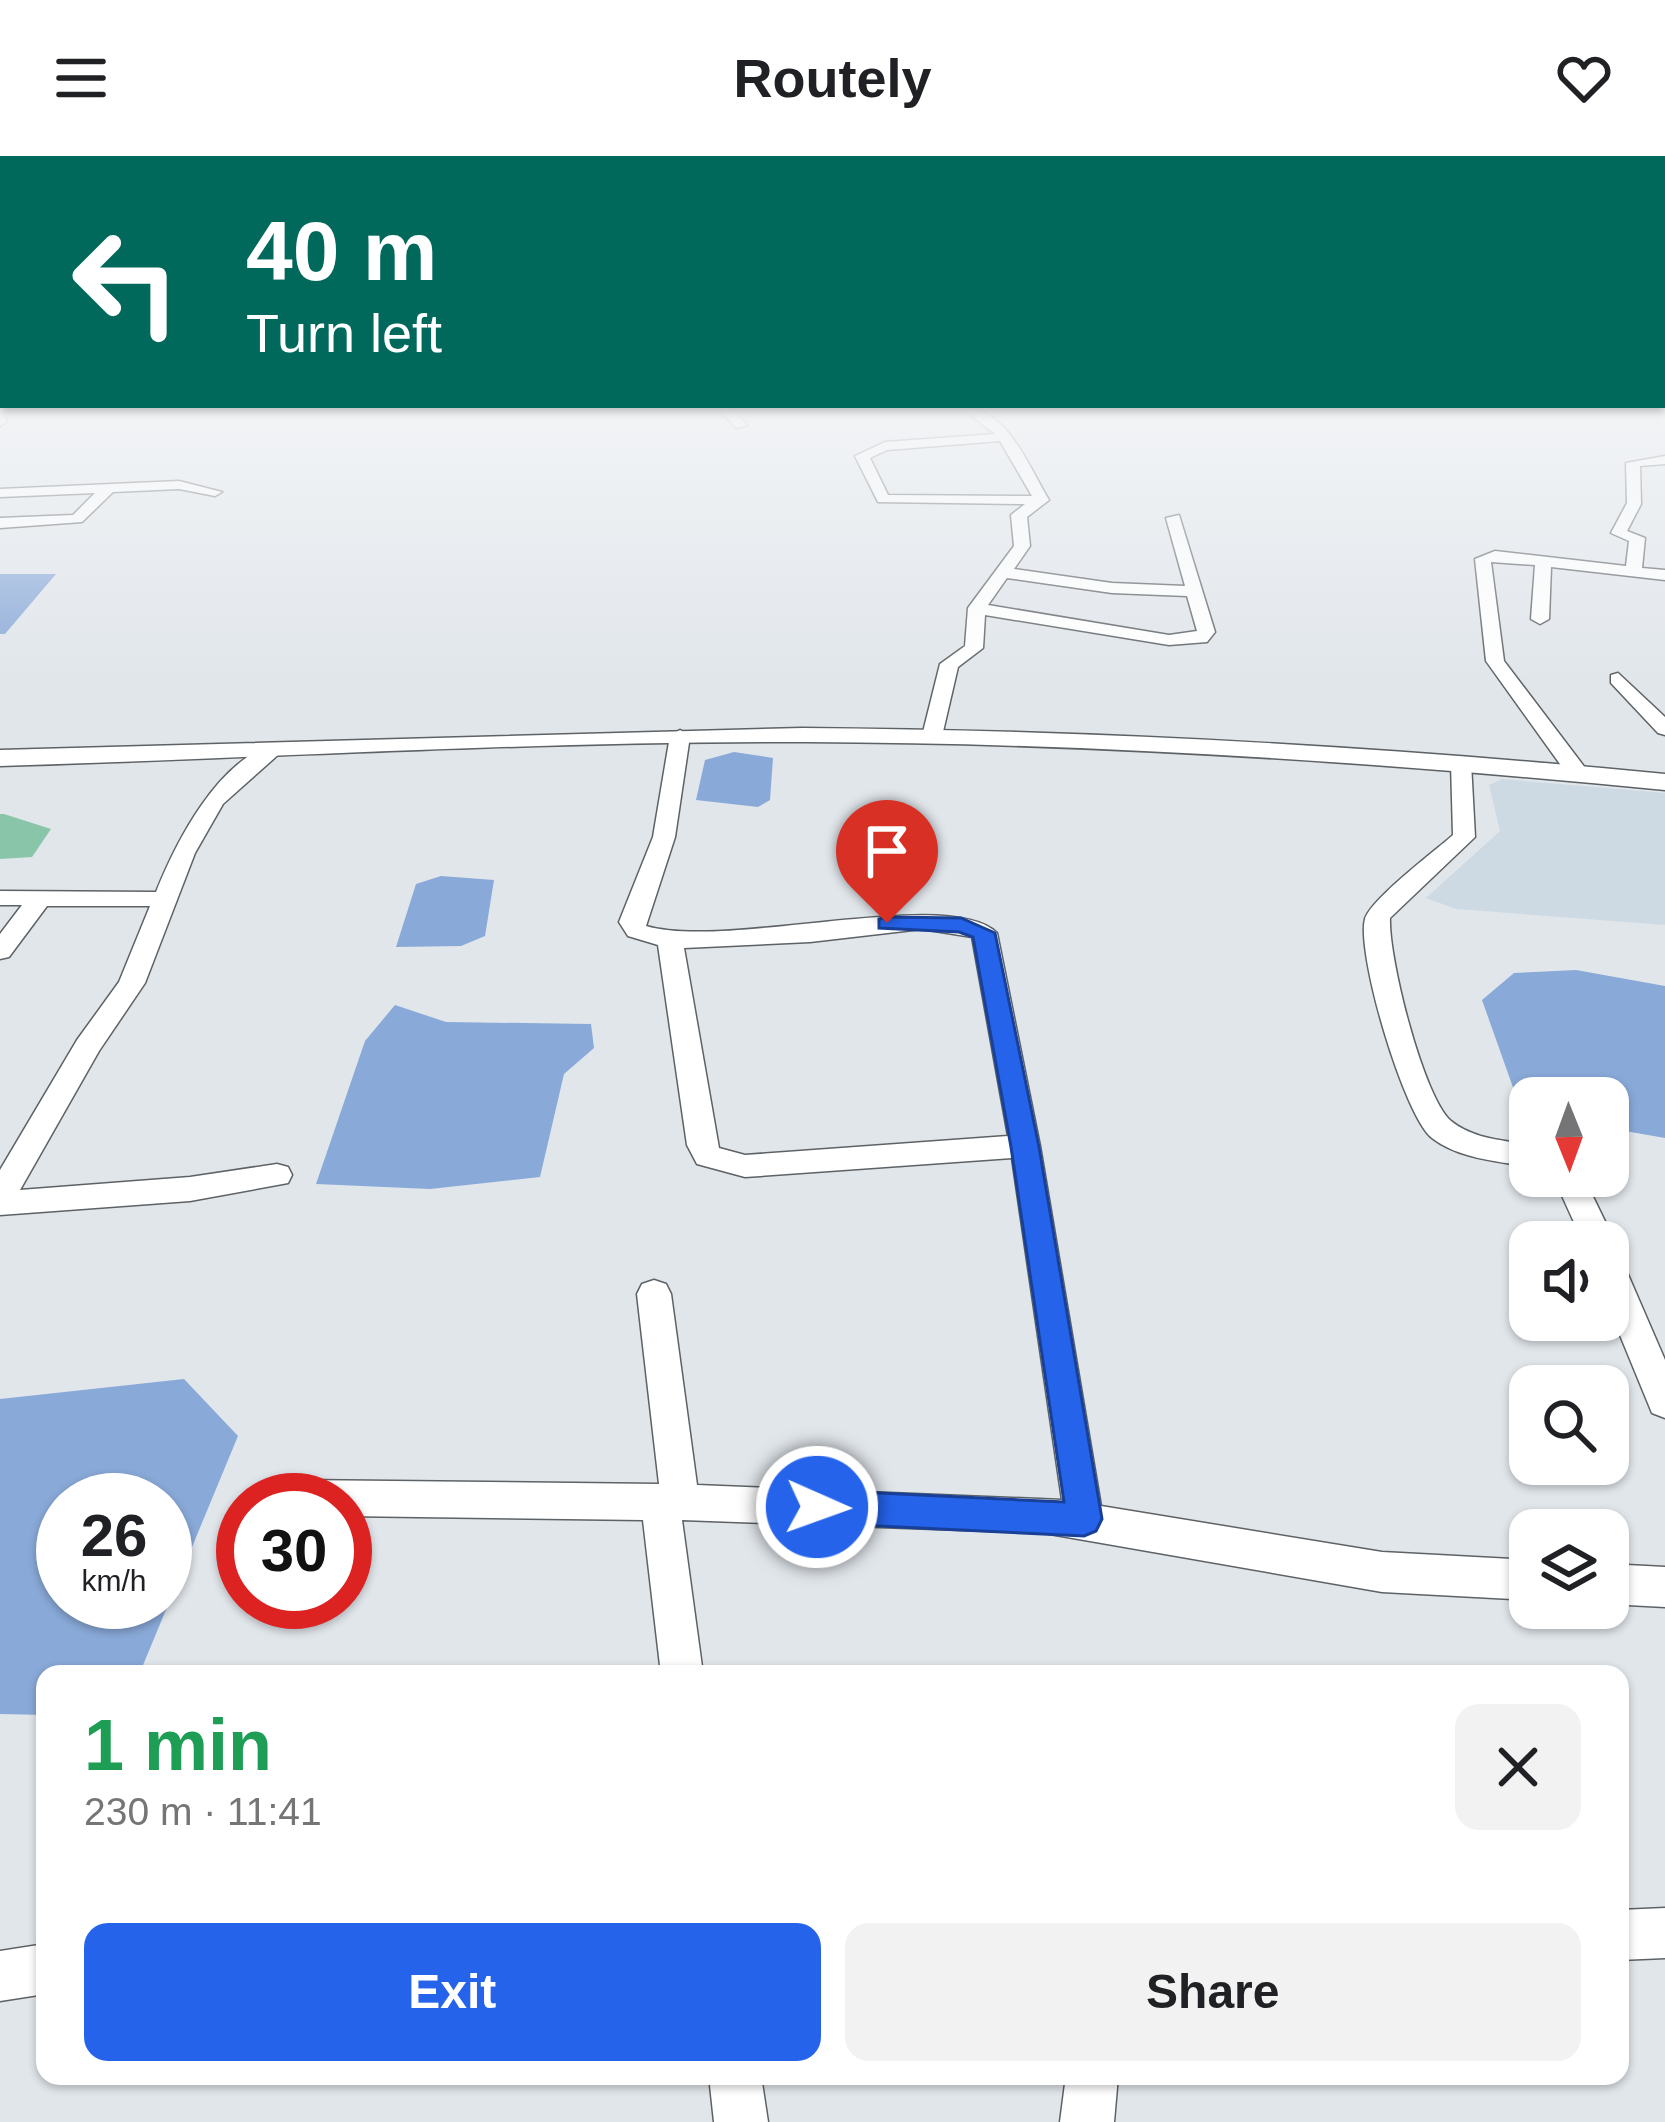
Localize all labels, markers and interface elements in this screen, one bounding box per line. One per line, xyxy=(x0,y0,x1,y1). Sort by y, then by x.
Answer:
icon: menu xyxy=(48,45,114,111)
icon: heart xyxy=(1551,45,1617,111)
text: Routely xyxy=(733,48,932,108)
icon: left xyxy=(48,204,204,360)
text: 40 m xyxy=(246,204,437,298)
text: Turn left xyxy=(246,303,442,363)
pin xyxy=(836,800,938,923)
icon: arrive xyxy=(854,818,920,884)
north arrow xyxy=(1509,1077,1629,1197)
map controls xyxy=(1509,1077,1629,1629)
button: sound xyxy=(1509,1221,1629,1341)
button: search xyxy=(1509,1365,1629,1485)
position arrow xyxy=(754,1444,880,1570)
speed limit sign: 30 xyxy=(216,1473,372,1629)
text: 26 xyxy=(81,1502,147,1569)
button: layers xyxy=(1509,1509,1629,1629)
text: km/h xyxy=(81,1564,147,1597)
button: close xyxy=(1455,1704,1581,1830)
text: 1 min xyxy=(84,1705,272,1785)
text: 230 m · 11:41 xyxy=(84,1790,322,1833)
button: Exit xyxy=(84,1923,821,2061)
button: Share xyxy=(845,1923,1581,2061)

